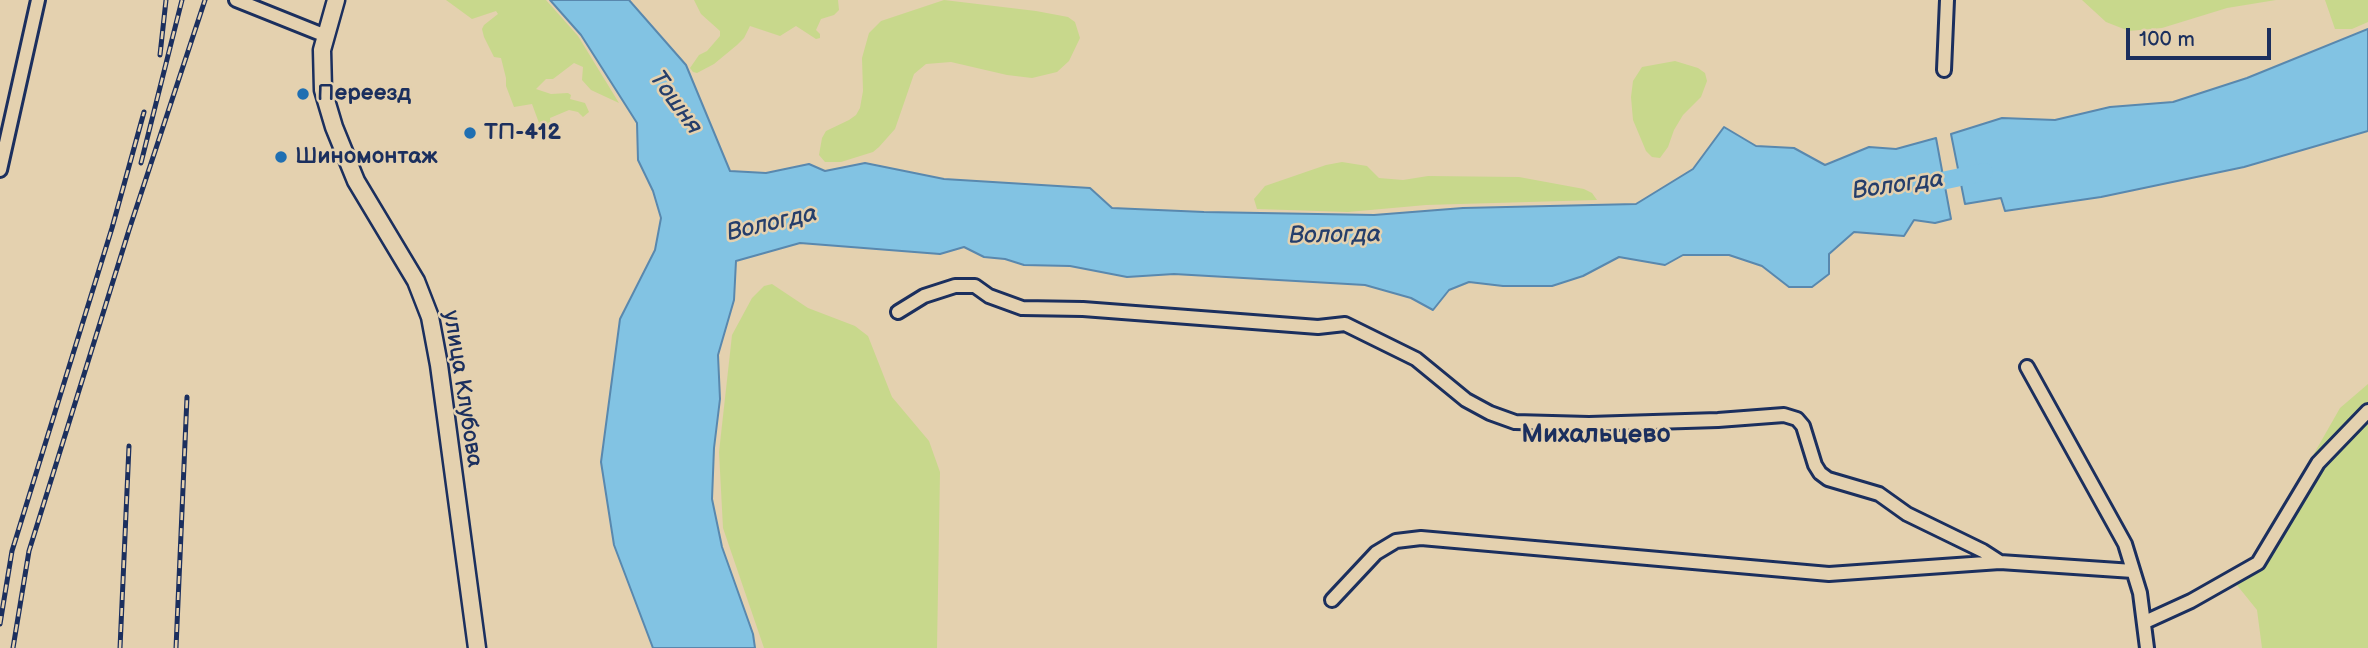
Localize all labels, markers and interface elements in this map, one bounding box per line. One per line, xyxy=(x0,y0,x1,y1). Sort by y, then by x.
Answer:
scale bar xyxy=(2130,14,2275,58)
text: 100 m xyxy=(2139,27,2195,52)
water label: Тошня xyxy=(642,65,708,141)
place label: Переезд xyxy=(317,80,411,108)
marker: Переезд xyxy=(295,86,311,102)
place label: ТП-412 xyxy=(484,119,561,147)
marker: ТП-412 xyxy=(462,125,478,141)
place label: Шиномонтаж xyxy=(295,143,438,171)
marker: Шиномонтаж xyxy=(273,149,289,165)
water label: Вологда xyxy=(1850,165,1946,207)
water label: Вологда xyxy=(724,200,820,248)
water label: Вологда xyxy=(1289,221,1381,251)
street label: улица Клубова xyxy=(436,309,488,469)
district label: Михальцево xyxy=(1521,419,1671,451)

